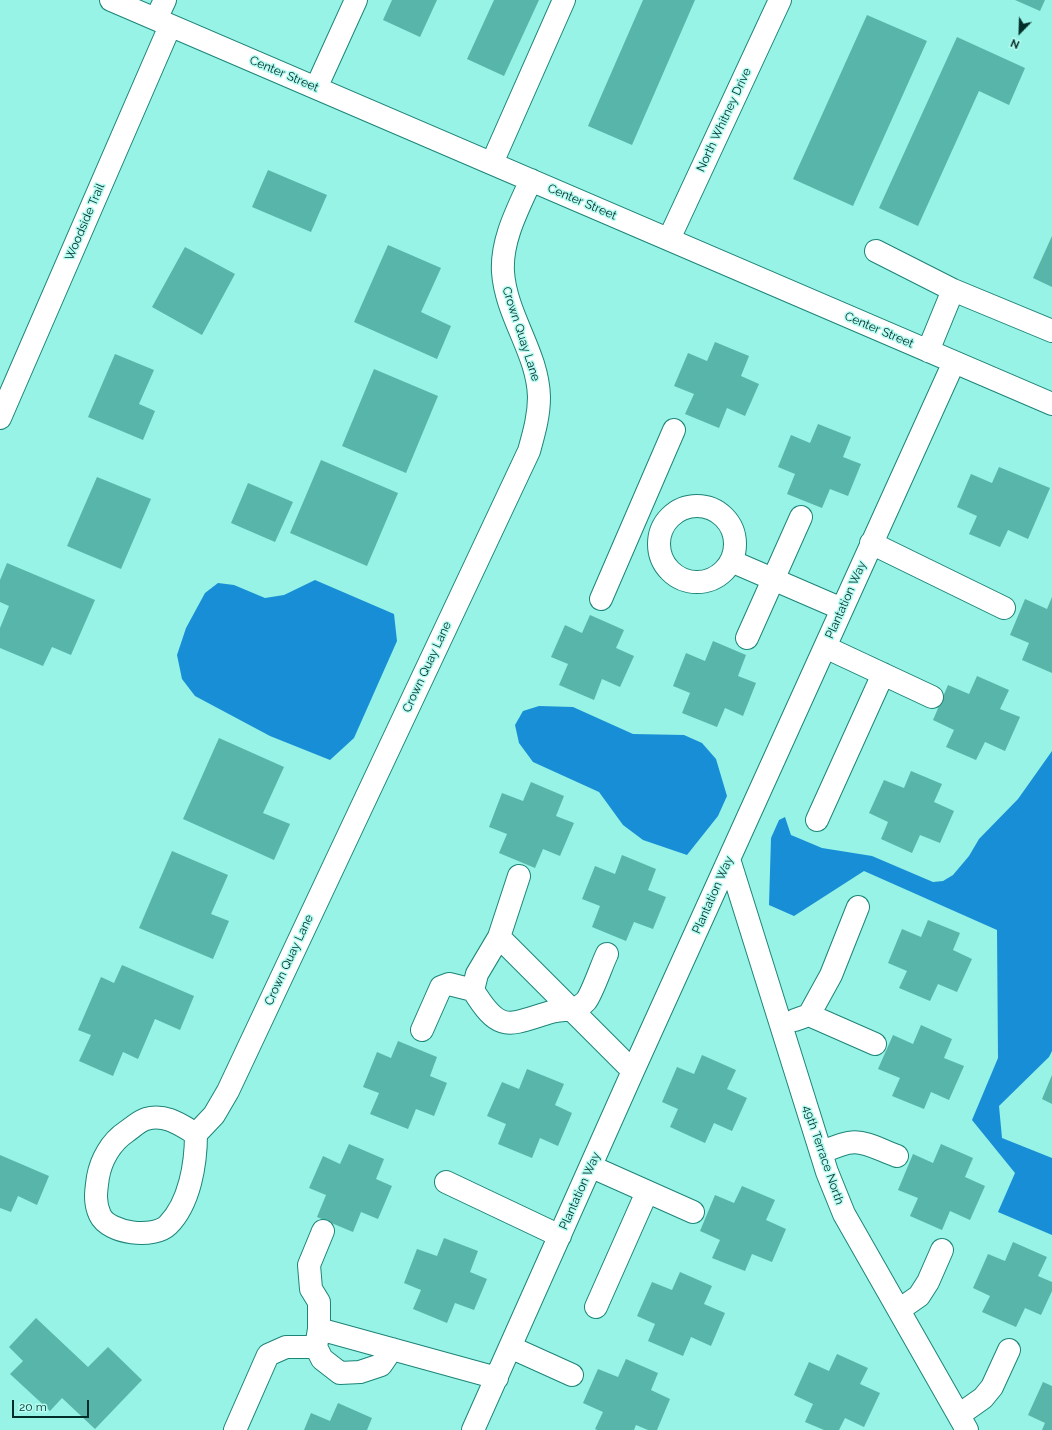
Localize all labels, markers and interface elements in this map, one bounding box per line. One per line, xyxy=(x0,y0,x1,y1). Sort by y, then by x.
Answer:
north arrow xyxy=(1000,12,1040,52)
text: N xyxy=(1009,36,1022,51)
street label: Center Street xyxy=(247,53,321,95)
street label: North Whitney Drive xyxy=(694,66,754,174)
street label: Woodside Trail xyxy=(62,181,108,263)
street label: Center Street xyxy=(545,181,619,223)
street label: Crown Quay Lane xyxy=(499,285,543,383)
street label: Center Street xyxy=(842,309,916,351)
street label: Plantation Way xyxy=(822,559,870,641)
street label: Crown Quay Lane xyxy=(400,619,454,715)
street label: Plantation Way xyxy=(689,854,737,936)
street label: Crown Quay Lane xyxy=(262,912,316,1008)
street label: 49th Terrace North xyxy=(799,1104,847,1206)
street label: Plantation Way xyxy=(556,1150,604,1232)
scale bar xyxy=(14,1392,91,1418)
text: 20 m xyxy=(19,1400,47,1414)

